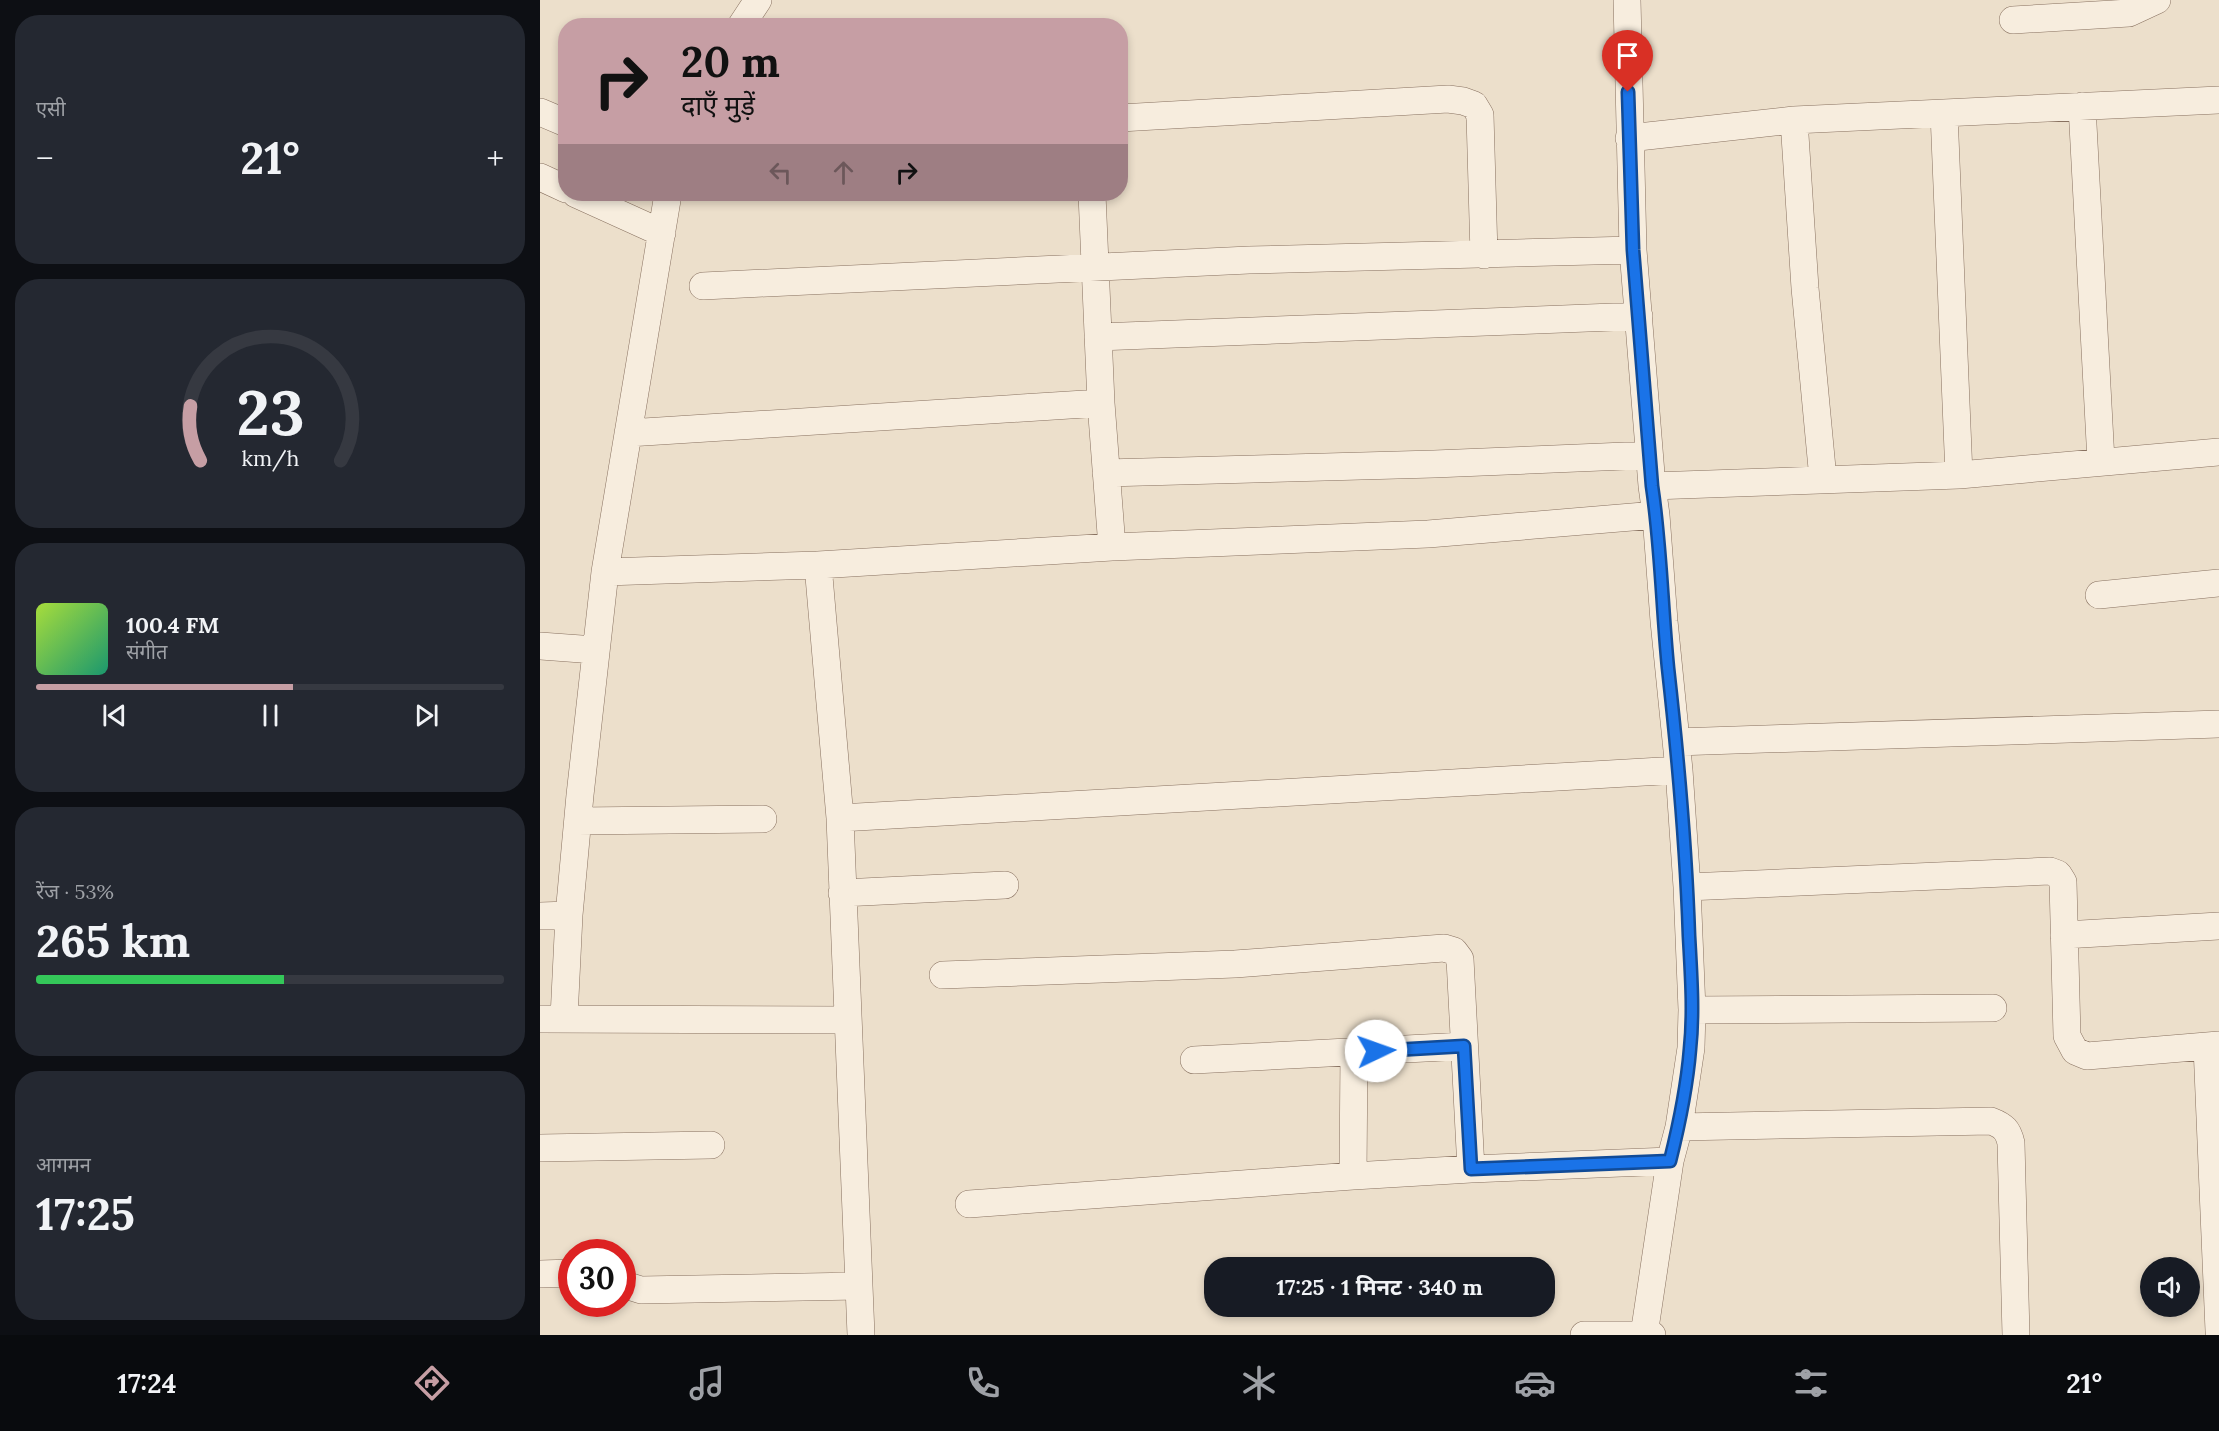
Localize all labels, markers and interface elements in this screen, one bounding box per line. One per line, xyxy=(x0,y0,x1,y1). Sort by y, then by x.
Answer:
pin xyxy=(1602,30,1653,92)
text: 20 m xyxy=(681,35,780,89)
icon: arrive xyxy=(1611,39,1644,72)
icon: right xyxy=(582,42,660,120)
text: दाएँ मुड़ें xyxy=(681,88,755,122)
text: एसी xyxy=(36,96,66,121)
text: 21° xyxy=(240,129,300,186)
text: − xyxy=(36,137,54,179)
text: + xyxy=(486,137,504,179)
icon: left xyxy=(764,156,797,189)
icon: ahead xyxy=(827,156,860,189)
icon: right xyxy=(890,156,923,189)
text: 23 xyxy=(236,372,304,452)
text: km/h xyxy=(241,444,299,472)
text: 100.4 FM xyxy=(126,611,219,639)
text: संगीत xyxy=(126,639,167,664)
icon: previous xyxy=(98,699,131,732)
icon: pause xyxy=(254,699,287,732)
icon: next xyxy=(410,699,443,732)
text: रेंज · 53% xyxy=(36,879,114,904)
text: 265 km xyxy=(36,912,190,969)
position arrow xyxy=(1344,1019,1408,1083)
text: आगमन xyxy=(36,1152,91,1177)
text: 17:25 xyxy=(36,1185,135,1242)
speed limit sign: 30 xyxy=(558,1239,636,1317)
map controls xyxy=(2140,1257,2200,1317)
button: sound xyxy=(2140,1257,2200,1317)
text: 17:25 · 1 मिनट · 340 m xyxy=(1276,1273,1483,1301)
icon: directions xyxy=(411,1362,453,1404)
icon: music xyxy=(686,1362,728,1404)
icon: phone xyxy=(962,1362,1004,1404)
icon: climate xyxy=(1238,1362,1280,1404)
icon: car xyxy=(1514,1362,1556,1404)
icon: filters xyxy=(1790,1362,1832,1404)
text: 17:24 xyxy=(117,1366,177,1400)
text: 21° xyxy=(2066,1366,2102,1400)

